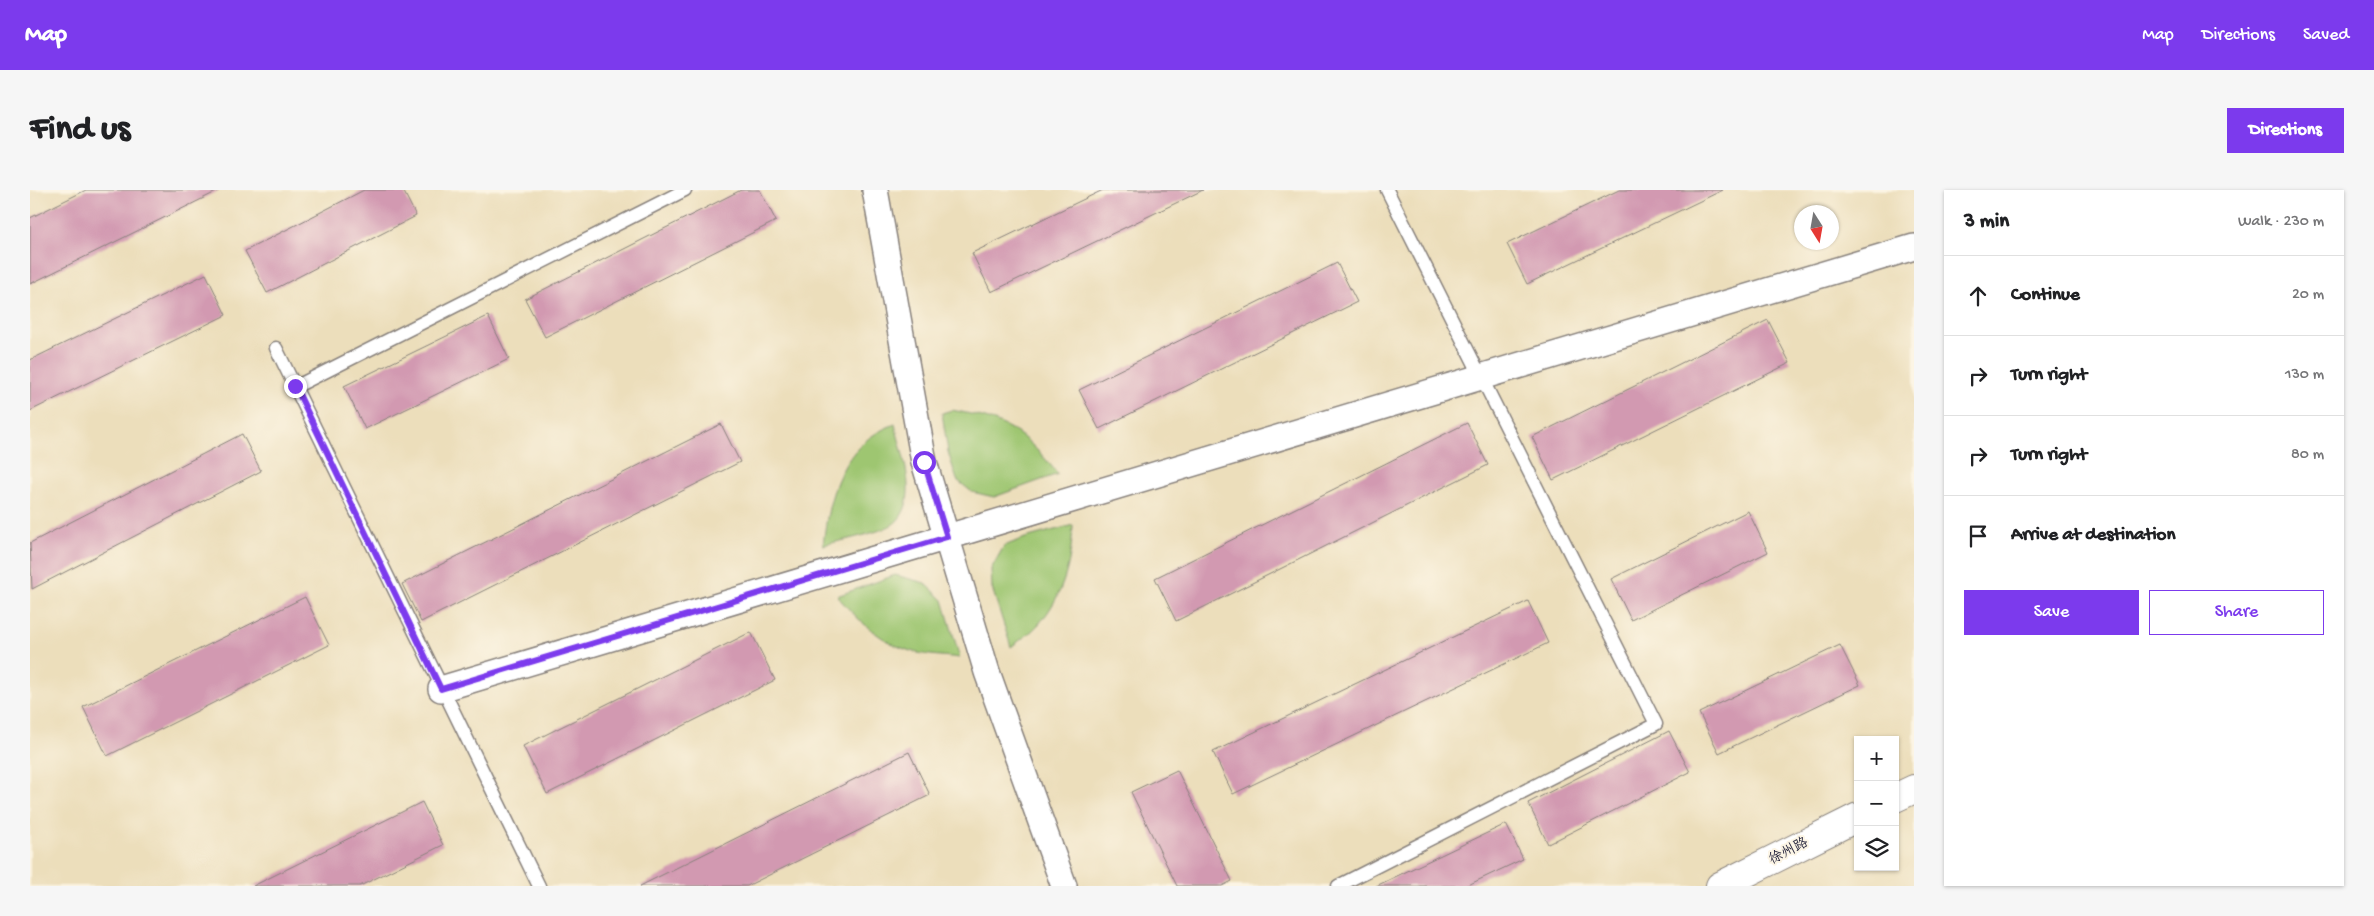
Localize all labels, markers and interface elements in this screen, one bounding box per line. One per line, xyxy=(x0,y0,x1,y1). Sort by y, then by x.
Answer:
text: Map xyxy=(25,21,67,50)
text: Map xyxy=(2142,25,2174,46)
text: Directions xyxy=(2202,25,2275,46)
text: Saved xyxy=(2303,25,2349,46)
button: Directions xyxy=(2227,108,2344,153)
text: Find us xyxy=(30,110,130,151)
north arrow xyxy=(1794,205,1839,250)
text: 3 min xyxy=(1964,210,2009,235)
text: Walk · 230 m xyxy=(2238,213,2324,232)
icon: ahead xyxy=(1964,282,1992,310)
text: Continue xyxy=(2011,284,2080,307)
text: 20 m xyxy=(2292,286,2324,305)
icon: right xyxy=(1964,362,1992,390)
text: Turn right xyxy=(2011,364,2087,387)
text: 130 m xyxy=(2285,366,2324,385)
route end xyxy=(284,375,307,398)
icon: right xyxy=(1964,442,1992,470)
text: Turn right xyxy=(2011,444,2087,467)
text: 80 m xyxy=(2291,446,2324,465)
route start xyxy=(913,451,936,474)
icon: arrive xyxy=(1964,522,1992,550)
text: Arrive at destination xyxy=(2011,524,2175,547)
button: Save xyxy=(1964,590,2139,635)
button: Share xyxy=(2149,590,2324,635)
map controls xyxy=(1854,736,1899,871)
button: + xyxy=(1854,736,1899,781)
button: − xyxy=(1854,781,1899,826)
button: layers xyxy=(1854,826,1899,871)
street label: 徐州路 xyxy=(1766,834,1812,869)

